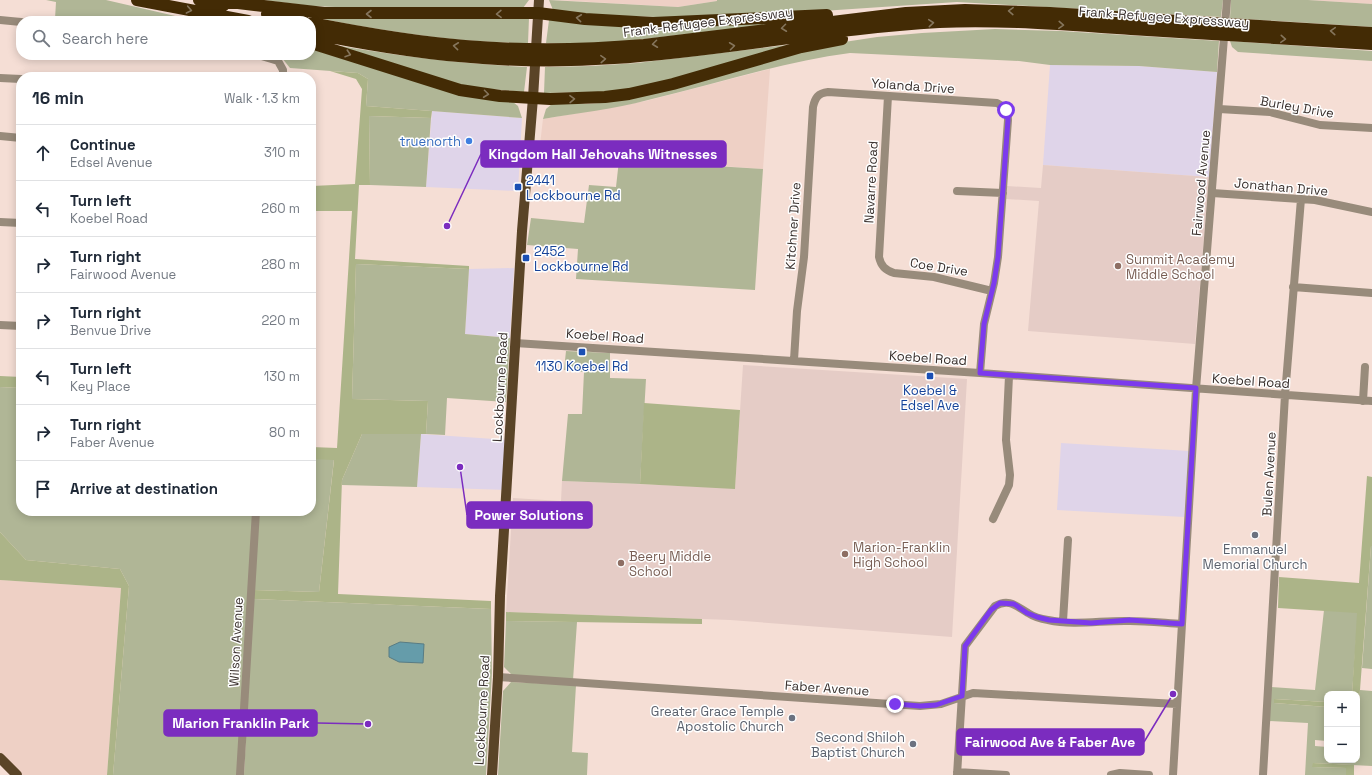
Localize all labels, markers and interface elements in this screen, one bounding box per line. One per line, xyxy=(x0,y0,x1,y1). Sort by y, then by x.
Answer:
street label: Frank-Refugee Expressway xyxy=(622,3,794,41)
street label: Frank-Refugee Expressway xyxy=(1078,3,1250,31)
one-way arrow xyxy=(185,5,192,13)
one-way arrow xyxy=(1008,7,1014,15)
one-way arrow xyxy=(366,10,372,18)
one-way arrow xyxy=(496,10,502,18)
one-way arrow xyxy=(576,14,583,23)
search box xyxy=(16,16,316,60)
one-way arrow xyxy=(928,18,934,27)
one-way arrow xyxy=(1058,20,1064,29)
one-way arrow xyxy=(781,23,787,32)
one-way arrow xyxy=(1330,26,1336,35)
icon: search xyxy=(30,27,52,49)
text: Search here xyxy=(62,29,148,48)
one-way arrow xyxy=(1280,34,1286,43)
one-way arrow xyxy=(652,39,658,48)
one-way arrow xyxy=(453,41,459,50)
one-way arrow xyxy=(729,41,735,50)
one-way arrow xyxy=(345,49,352,58)
one-way arrow xyxy=(600,55,606,63)
street label: Yolanda Drive xyxy=(871,75,955,97)
text: 16 min xyxy=(32,87,84,109)
one-way arrow xyxy=(483,89,489,98)
text: Walk · 1.3 km xyxy=(224,90,300,107)
street label: Burley Drive xyxy=(1259,92,1335,122)
one-way arrow xyxy=(569,95,575,103)
route start xyxy=(997,101,1015,119)
street label: Fairwood Avenue xyxy=(1188,129,1214,237)
place label: truenorth xyxy=(400,133,461,150)
text: Continue xyxy=(70,135,136,154)
marker: truenorth xyxy=(464,136,474,146)
street label: Navarre Road xyxy=(860,140,882,224)
callout: Kingdom Hall Jehovahs Witnesses xyxy=(481,141,726,167)
icon: ahead xyxy=(32,142,54,164)
text: 310 m xyxy=(264,144,300,161)
text: Kingdom Hall Jehovahs Witnesses xyxy=(489,145,717,163)
text: Edsel Avenue xyxy=(70,154,153,171)
place label: 2441 Lockbourne Rd xyxy=(526,172,621,204)
street label: Jonathan Drive xyxy=(1233,174,1329,200)
marker: 2441 Lockbourne Rd xyxy=(513,182,523,192)
street label: Kitchner Drive xyxy=(781,182,805,270)
text: Turn left xyxy=(70,191,132,210)
icon: left xyxy=(32,198,54,220)
text: 260 m xyxy=(261,200,300,217)
text: Koebel Road xyxy=(70,210,148,227)
place label: 2452 Lockbourne Rd xyxy=(534,243,629,275)
text: Turn right xyxy=(70,247,141,266)
place label: Summit Academy Middle School xyxy=(1126,251,1235,283)
marker: 2452 Lockbourne Rd xyxy=(521,253,531,263)
icon: right xyxy=(32,254,54,276)
street label: Coe Drive xyxy=(909,254,969,280)
text: 280 m xyxy=(261,256,300,273)
marker: Summit Academy Middle School xyxy=(1113,261,1123,271)
text: Fairwood Avenue xyxy=(70,266,176,283)
text: Turn right xyxy=(70,303,141,322)
icon: right xyxy=(32,310,54,332)
text: 220 m xyxy=(261,312,300,329)
text: Benvue Drive xyxy=(70,322,151,339)
street label: Koebel Road xyxy=(566,325,644,347)
street label: Lockbourne Road xyxy=(489,332,511,442)
marker: 1130 Koebel Rd xyxy=(577,347,587,357)
street label: Koebel Road xyxy=(889,347,967,369)
place label: 1130 Koebel Rd xyxy=(536,358,628,375)
text: Turn left xyxy=(70,359,132,378)
icon: left xyxy=(32,366,54,388)
text: 130 m xyxy=(264,368,300,385)
street label: Koebel Road xyxy=(1212,370,1290,392)
marker: Koebel & Edsel Ave xyxy=(925,371,935,381)
text: Key Place xyxy=(70,378,130,395)
place label: Koebel & Edsel Ave xyxy=(901,382,960,414)
text: Turn right xyxy=(70,415,141,434)
icon: right xyxy=(32,422,54,444)
text: 80 m xyxy=(269,424,300,441)
street label: Bulen Avenue xyxy=(1258,431,1280,517)
text: Faber Avenue xyxy=(70,434,154,451)
icon: arrive xyxy=(32,478,54,500)
text: Arrive at destination xyxy=(70,479,218,498)
callout: Power Solutions xyxy=(467,502,592,528)
text: Power Solutions xyxy=(475,506,584,524)
marker: Emmanuel Memorial Church xyxy=(1250,530,1260,540)
place label: Marion-Franklin High School xyxy=(853,539,950,571)
place label: Emmanuel Memorial Church xyxy=(1203,541,1307,573)
place label: Beery Middle School xyxy=(629,548,711,580)
marker: Marion-Franklin High School xyxy=(840,549,850,559)
marker: Beery Middle School xyxy=(616,558,626,568)
street label: Wilson Avenue xyxy=(225,597,247,687)
street label: Lockbourne Road xyxy=(471,655,493,765)
street label: Faber Avenue xyxy=(784,677,870,699)
map controls xyxy=(1324,691,1360,763)
button: + xyxy=(1324,691,1360,727)
route end xyxy=(886,695,904,713)
place label: Greater Grace Temple Apostolic Church xyxy=(651,703,784,735)
callout: Marion Franklin Park xyxy=(164,710,317,736)
marker: Greater Grace Temple Apostolic Church xyxy=(787,713,797,723)
text: Marion Franklin Park xyxy=(172,714,310,732)
button: − xyxy=(1324,727,1360,763)
place label: Second Shiloh Baptist Church xyxy=(811,729,905,761)
callout: Fairwood Ave & Faber Ave xyxy=(957,729,1144,755)
text: Fairwood Ave & Faber Ave xyxy=(965,733,1135,751)
marker: Second Shiloh Baptist Church xyxy=(908,739,918,749)

